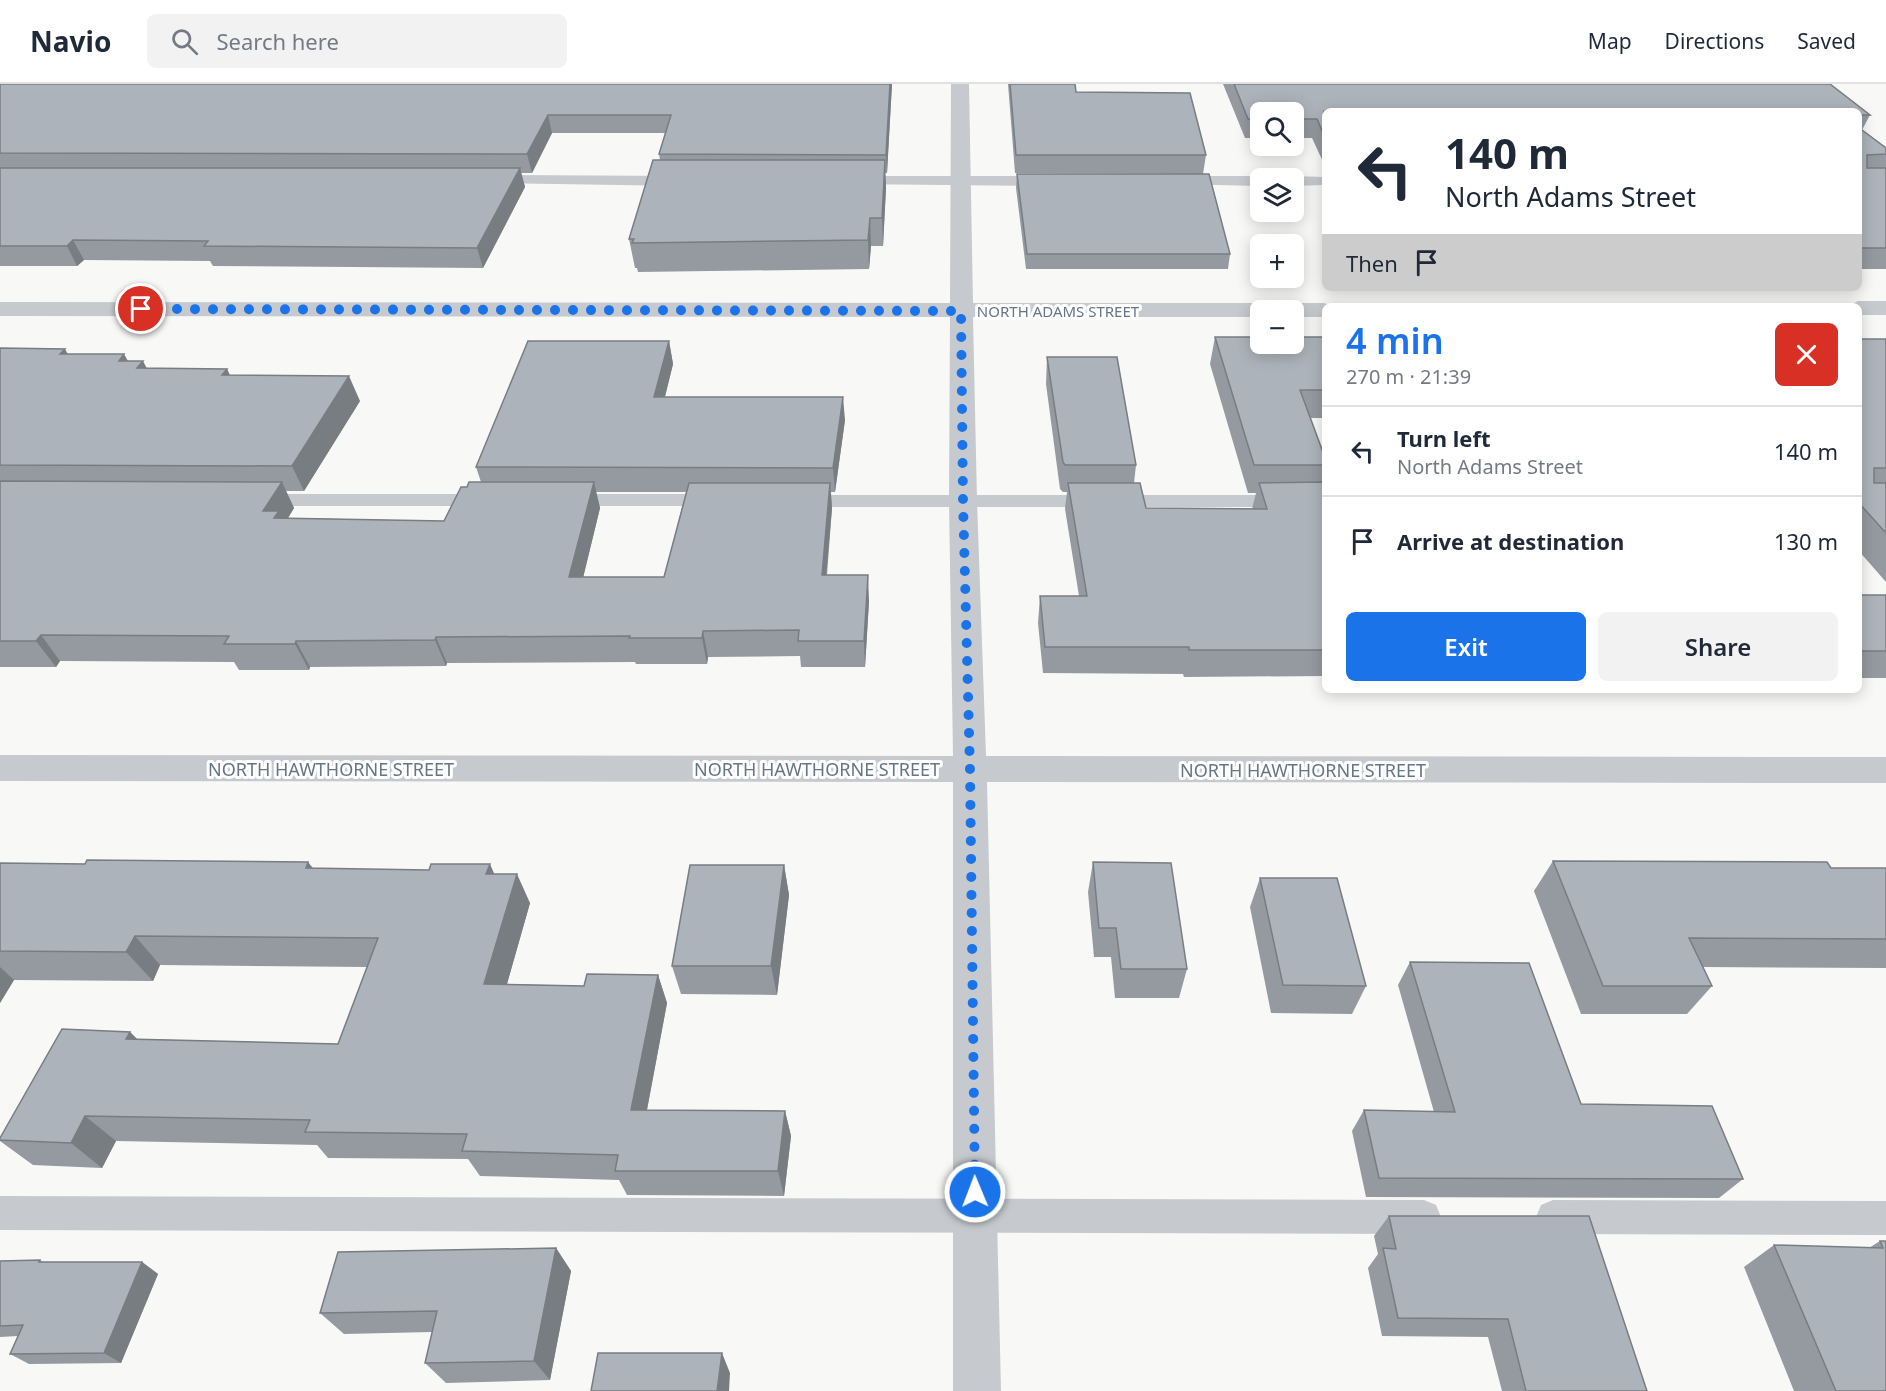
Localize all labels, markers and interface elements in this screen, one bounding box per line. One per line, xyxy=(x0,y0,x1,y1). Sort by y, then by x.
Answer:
search box xyxy=(147,14,567,68)
text: Navio xyxy=(30,22,111,60)
icon: search xyxy=(168,25,201,58)
text: Search here xyxy=(216,26,339,56)
text: Map xyxy=(1588,27,1632,55)
text: Directions xyxy=(1665,27,1764,55)
text: Saved xyxy=(1797,27,1856,55)
map controls xyxy=(1250,102,1304,354)
button: search xyxy=(1250,102,1304,156)
text: 140 m xyxy=(1445,124,1569,181)
icon: left xyxy=(1346,132,1424,210)
button: layers xyxy=(1250,168,1304,222)
text: North Adams Street xyxy=(1445,178,1696,215)
button: + xyxy=(1250,234,1304,288)
icon: arrive xyxy=(1410,246,1443,279)
text: Then xyxy=(1346,248,1398,278)
pin xyxy=(115,283,166,334)
icon: arrive xyxy=(124,292,157,325)
button: − xyxy=(1250,300,1304,354)
street label: NORTH ADAMS STREET xyxy=(977,301,1140,321)
text: 4 min xyxy=(1346,316,1444,365)
button: close xyxy=(1775,323,1838,386)
text: 270 m · 21:39 xyxy=(1346,363,1471,390)
text: Turn left xyxy=(1397,423,1491,453)
icon: left xyxy=(1346,435,1379,468)
text: 140 m xyxy=(1774,436,1838,466)
text: North Adams Street xyxy=(1397,453,1583,480)
icon: arrive xyxy=(1346,525,1379,558)
text: Arrive at destination xyxy=(1397,526,1624,556)
text: 130 m xyxy=(1774,526,1838,556)
button: Exit xyxy=(1346,612,1586,681)
button: Share xyxy=(1598,612,1838,681)
street label: NORTH HAWTHORNE STREET xyxy=(208,757,454,781)
street label: NORTH HAWTHORNE STREET xyxy=(694,757,940,781)
street label: NORTH HAWTHORNE STREET xyxy=(1180,758,1426,782)
position arrow xyxy=(943,1160,1007,1224)

